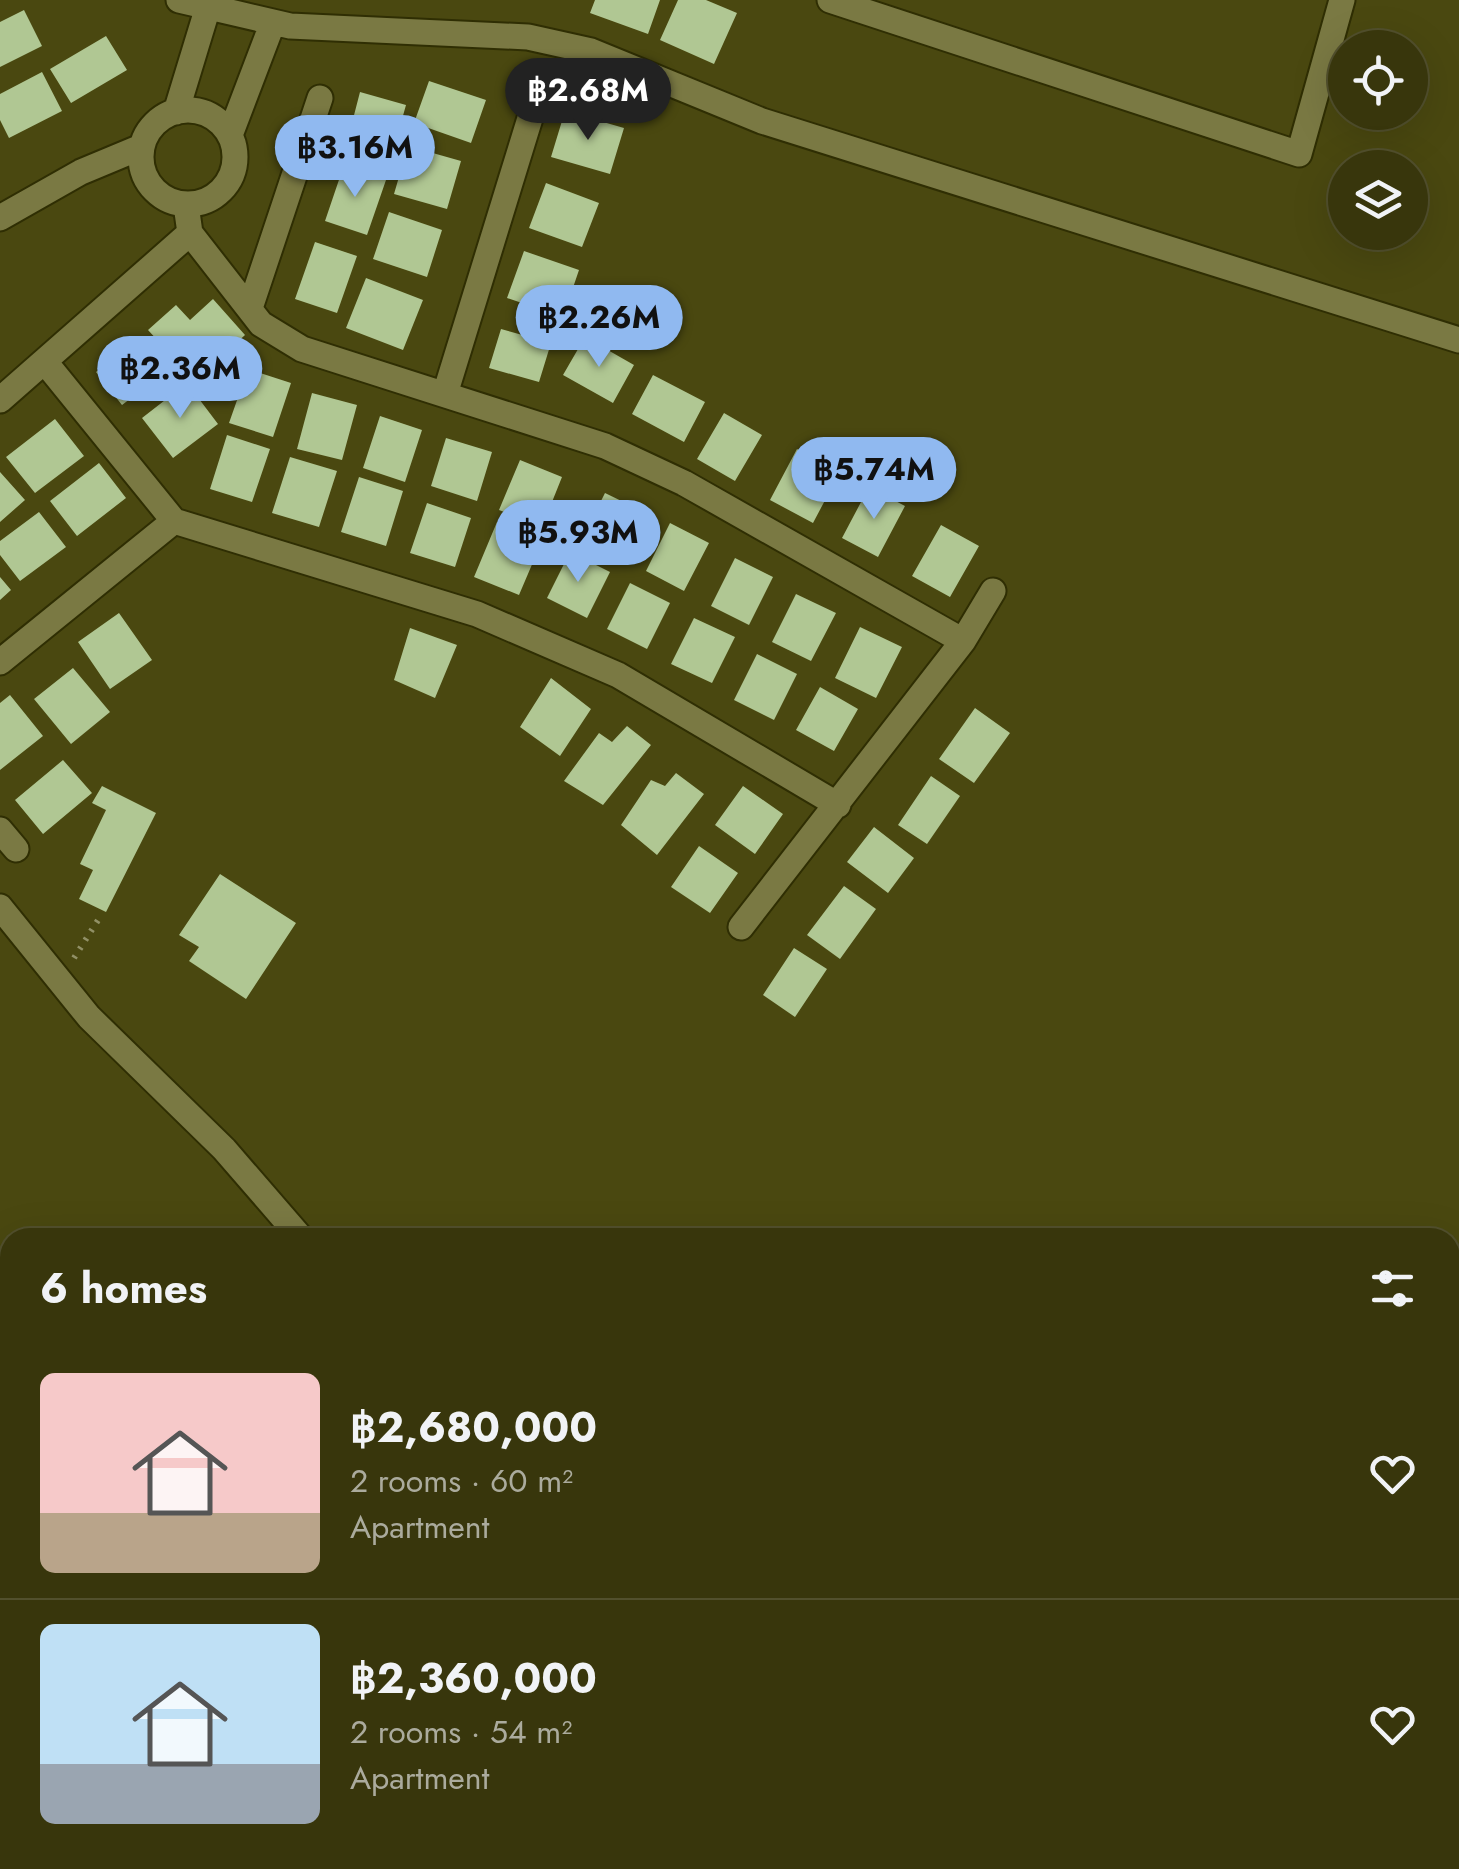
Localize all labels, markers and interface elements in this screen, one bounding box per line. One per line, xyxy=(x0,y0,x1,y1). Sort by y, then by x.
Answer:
map controls xyxy=(1328,30,1428,250)
button: locate xyxy=(1328,30,1428,130)
pin: ฿2.68M xyxy=(507,58,669,143)
text: ฿2.68M xyxy=(527,67,649,113)
pin: ฿3.16M xyxy=(274,115,436,200)
text: ฿3.16M xyxy=(297,124,413,170)
button: layers xyxy=(1328,150,1428,250)
pin: ฿2.26M xyxy=(518,285,680,370)
text: ฿2.26M xyxy=(538,294,660,340)
pin: ฿2.36M xyxy=(99,336,261,421)
text: ฿2.36M xyxy=(119,345,241,391)
pin: ฿5.74M xyxy=(793,437,955,522)
text: ฿5.74M xyxy=(813,446,935,492)
pin: ฿5.93M xyxy=(497,500,659,585)
text: ฿5.93M xyxy=(517,509,639,555)
text: 6 homes xyxy=(40,1258,207,1319)
icon: filters xyxy=(1365,1261,1420,1316)
text: ฿2,680,000 xyxy=(350,1397,597,1458)
icon: home xyxy=(120,1413,240,1533)
icon: heart xyxy=(1365,1446,1420,1501)
text: 2 rooms · 60 m² xyxy=(350,1458,573,1504)
text: Apartment xyxy=(350,1504,489,1550)
text: ฿2,360,000 xyxy=(350,1648,597,1709)
icon: home xyxy=(120,1664,240,1784)
icon: heart xyxy=(1365,1697,1420,1752)
text: 2 rooms · 54 m² xyxy=(350,1709,572,1755)
text: Apartment xyxy=(350,1755,489,1801)

